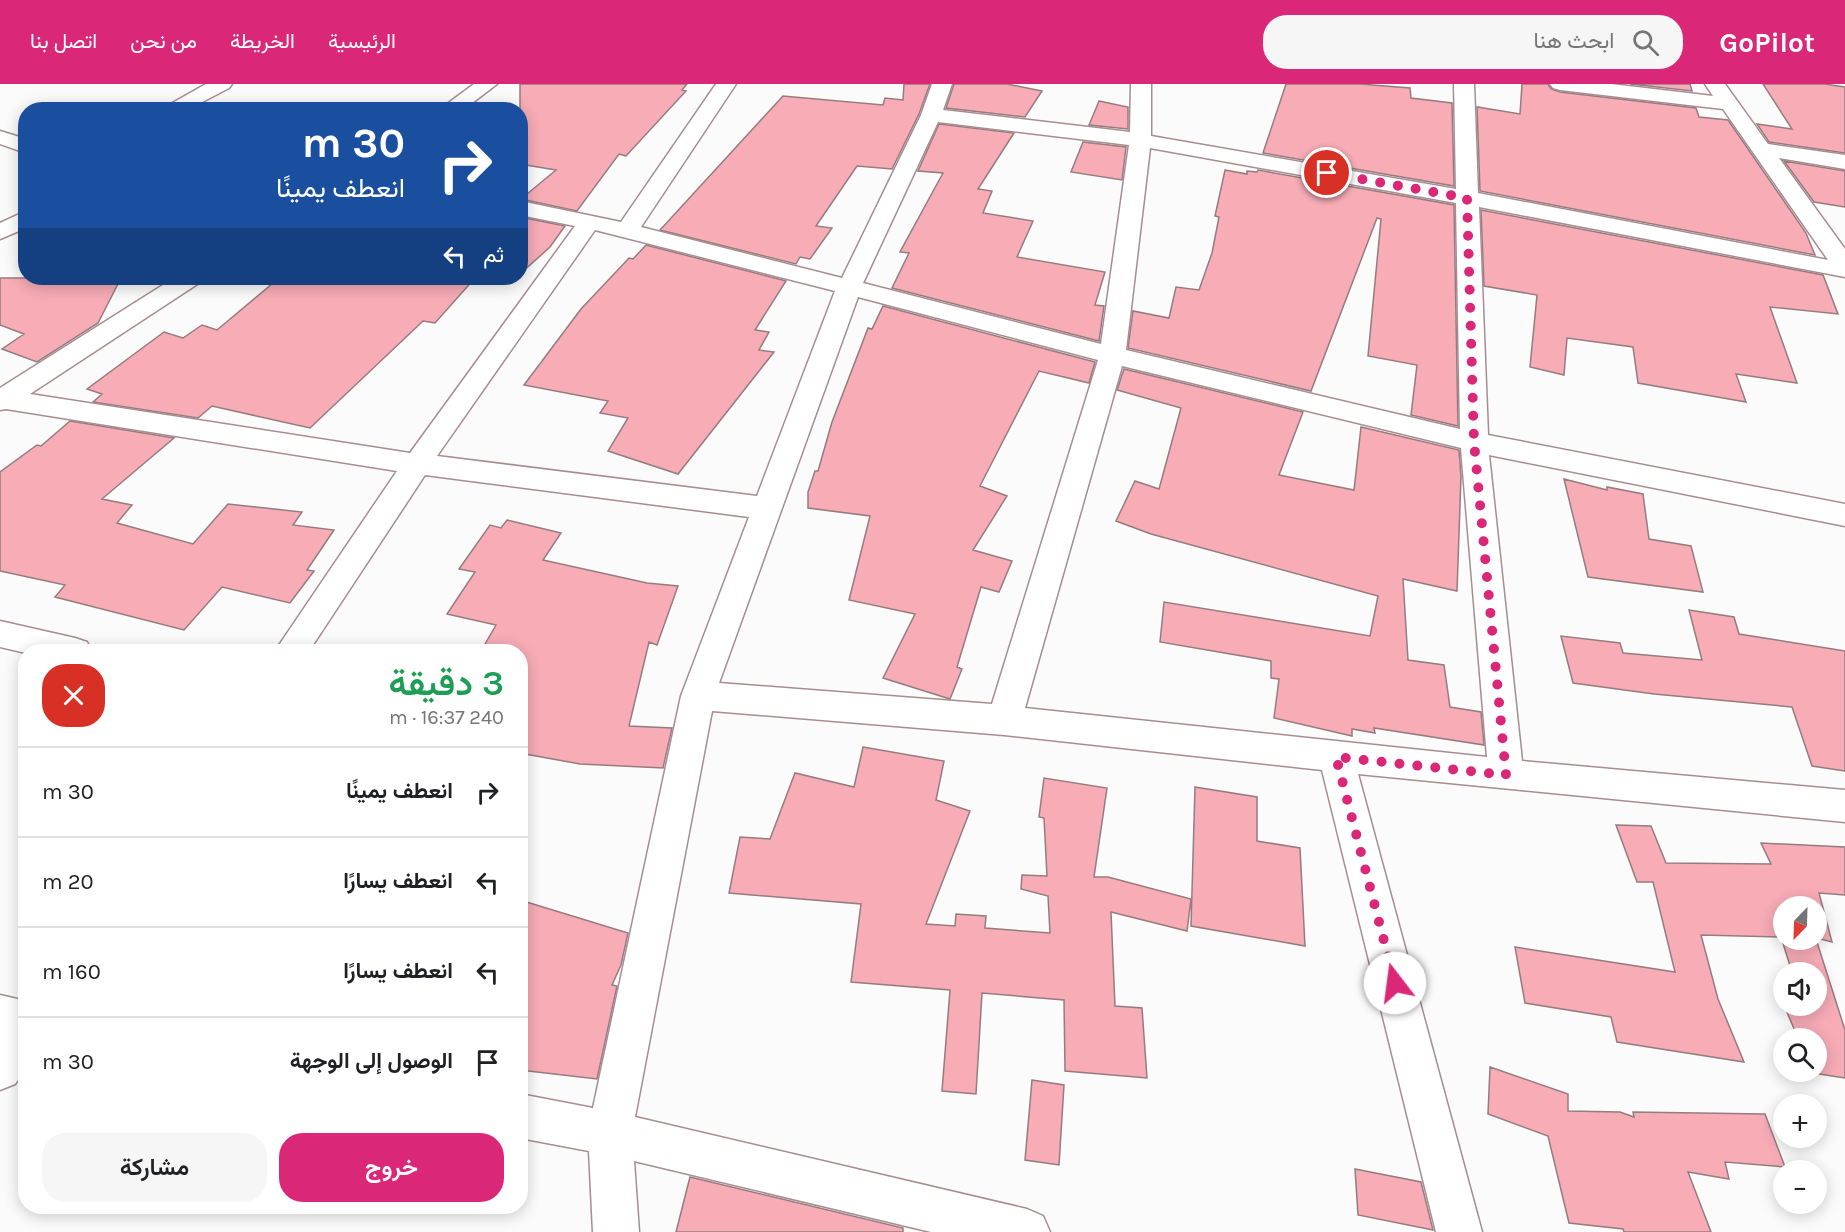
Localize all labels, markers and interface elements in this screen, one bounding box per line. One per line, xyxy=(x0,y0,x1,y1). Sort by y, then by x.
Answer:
search box xyxy=(1263,15,1683,69)
icon: search xyxy=(1629,26,1662,59)
text: GoPilot xyxy=(1719,26,1815,59)
text: ابحث هنا xyxy=(1534,28,1614,54)
text: اتصل بنا xyxy=(30,29,97,53)
text: من نحن xyxy=(130,29,197,53)
text: الخريطة xyxy=(230,29,295,53)
text: الرئيسية xyxy=(328,29,396,53)
text: 30 m xyxy=(302,118,405,168)
icon: right xyxy=(426,126,504,204)
pin xyxy=(1301,147,1352,198)
icon: arrive xyxy=(1310,156,1343,189)
text: انعطف يمينًا xyxy=(276,172,405,204)
icon: left xyxy=(438,240,471,273)
text: ثم xyxy=(483,242,504,268)
text: 3 دقيقة xyxy=(388,662,504,704)
button: close xyxy=(42,664,105,727)
text: 240 m · 16:37 xyxy=(389,706,504,729)
icon: right xyxy=(471,776,504,809)
text: انعطف يمينًا xyxy=(346,778,453,804)
text: 30 m xyxy=(42,779,94,805)
icon: left xyxy=(471,866,504,899)
text: انعطف يسارًا xyxy=(343,868,453,894)
text: 20 m xyxy=(42,869,94,895)
north arrow xyxy=(1773,896,1827,950)
map controls xyxy=(1773,896,1827,1214)
position arrow xyxy=(1363,951,1427,1015)
icon: left xyxy=(471,956,504,989)
text: انعطف يسارًا xyxy=(343,958,453,984)
text: 160 m xyxy=(42,959,101,985)
button: sound xyxy=(1773,962,1827,1016)
button: search xyxy=(1773,1028,1827,1082)
icon: arrive xyxy=(471,1046,504,1079)
text: الوصول إلى الوجهة xyxy=(290,1048,453,1074)
text: 30 m xyxy=(42,1049,94,1075)
button: + xyxy=(1773,1094,1827,1148)
button: مشاركة xyxy=(42,1133,267,1202)
button: خروج xyxy=(279,1133,504,1202)
button: − xyxy=(1773,1160,1827,1214)

